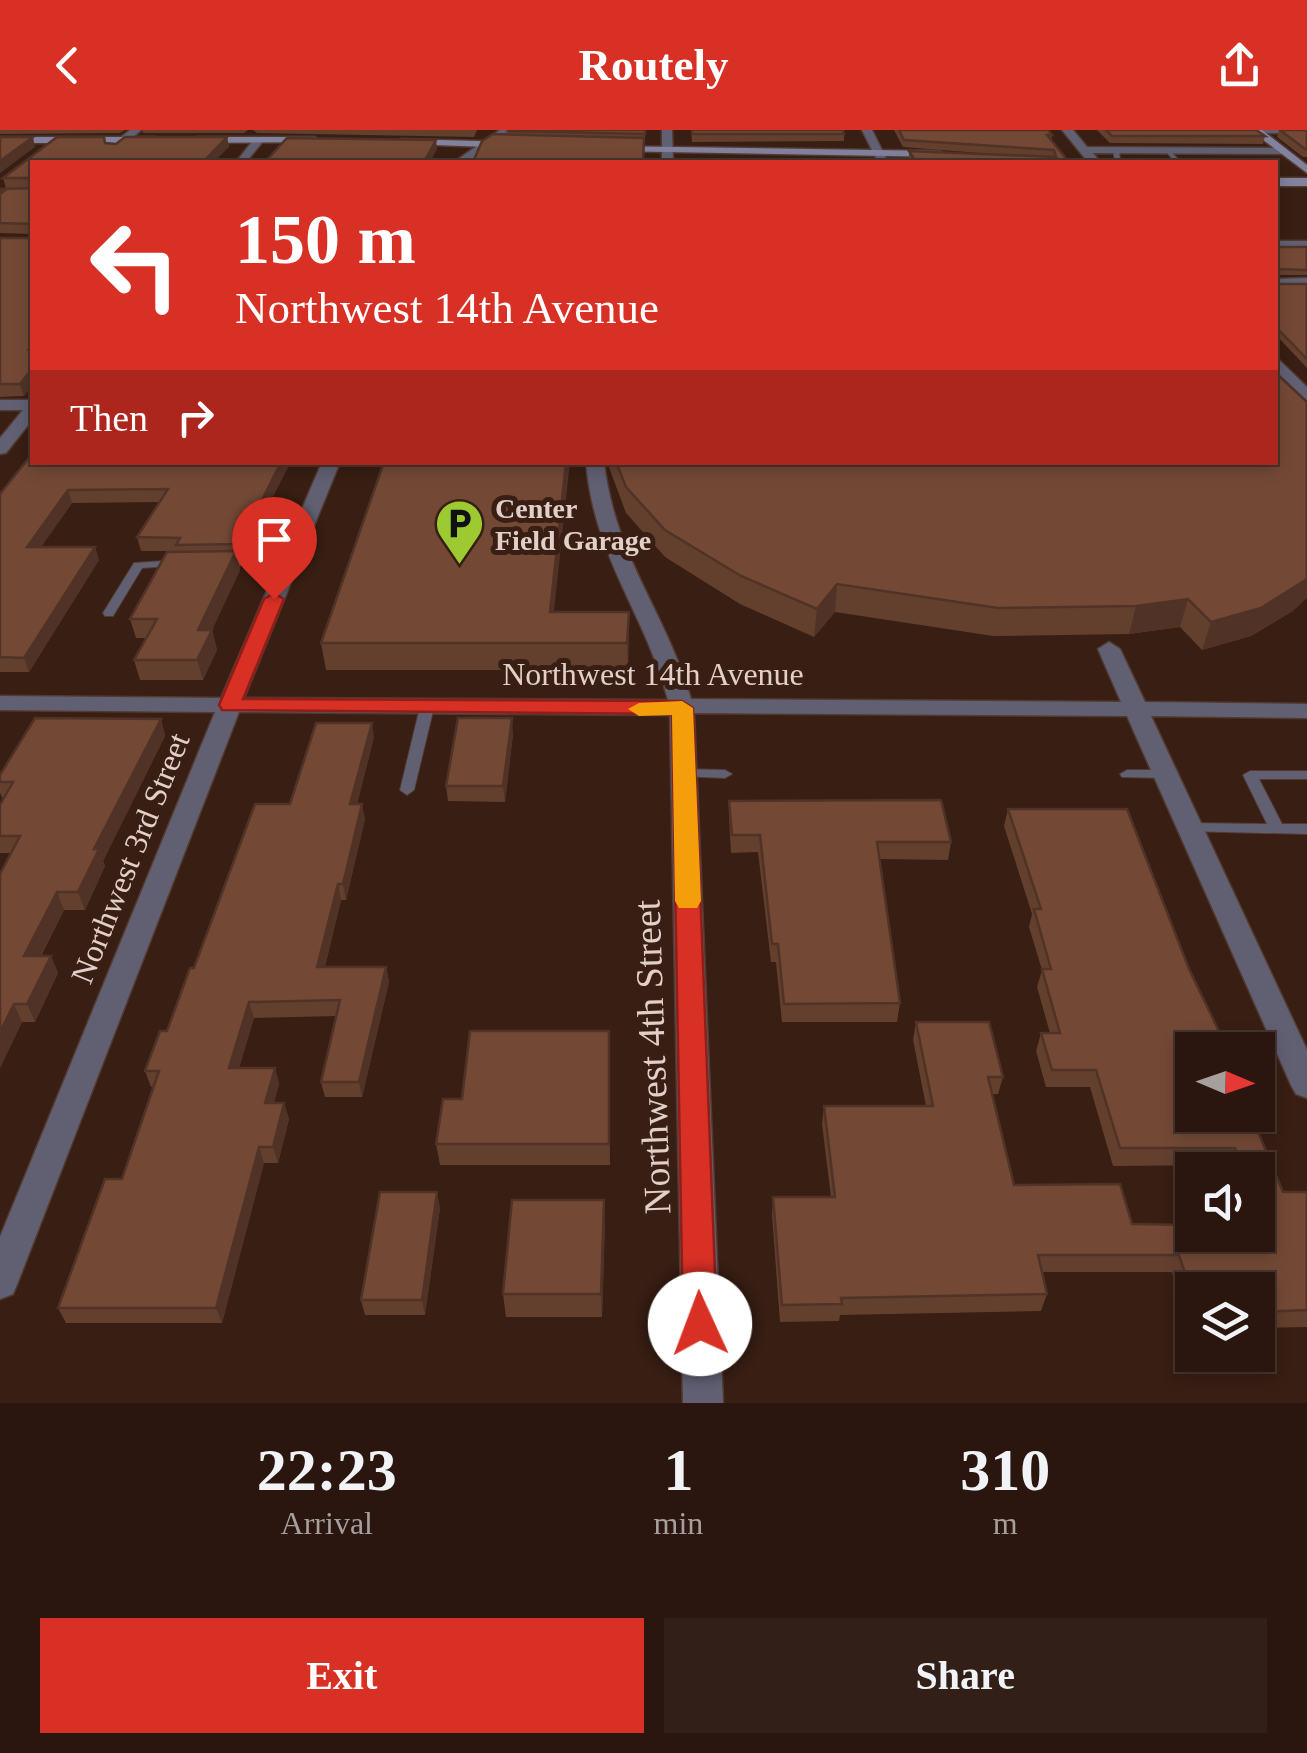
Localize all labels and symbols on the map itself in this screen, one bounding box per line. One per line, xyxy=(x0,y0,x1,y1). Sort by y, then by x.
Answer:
place label: Center Field Garage xyxy=(495,493,651,556)
pin xyxy=(232,497,317,600)
parking icon: Center Field Garage xyxy=(434,498,486,566)
street label: Northwest 14th Avenue xyxy=(502,656,804,692)
street label: Northwest 3rd Street xyxy=(63,728,197,988)
street label: Northwest 4th Street xyxy=(626,899,678,1215)
north arrow xyxy=(1175,1032,1275,1132)
position arrow xyxy=(648,1272,752,1376)

